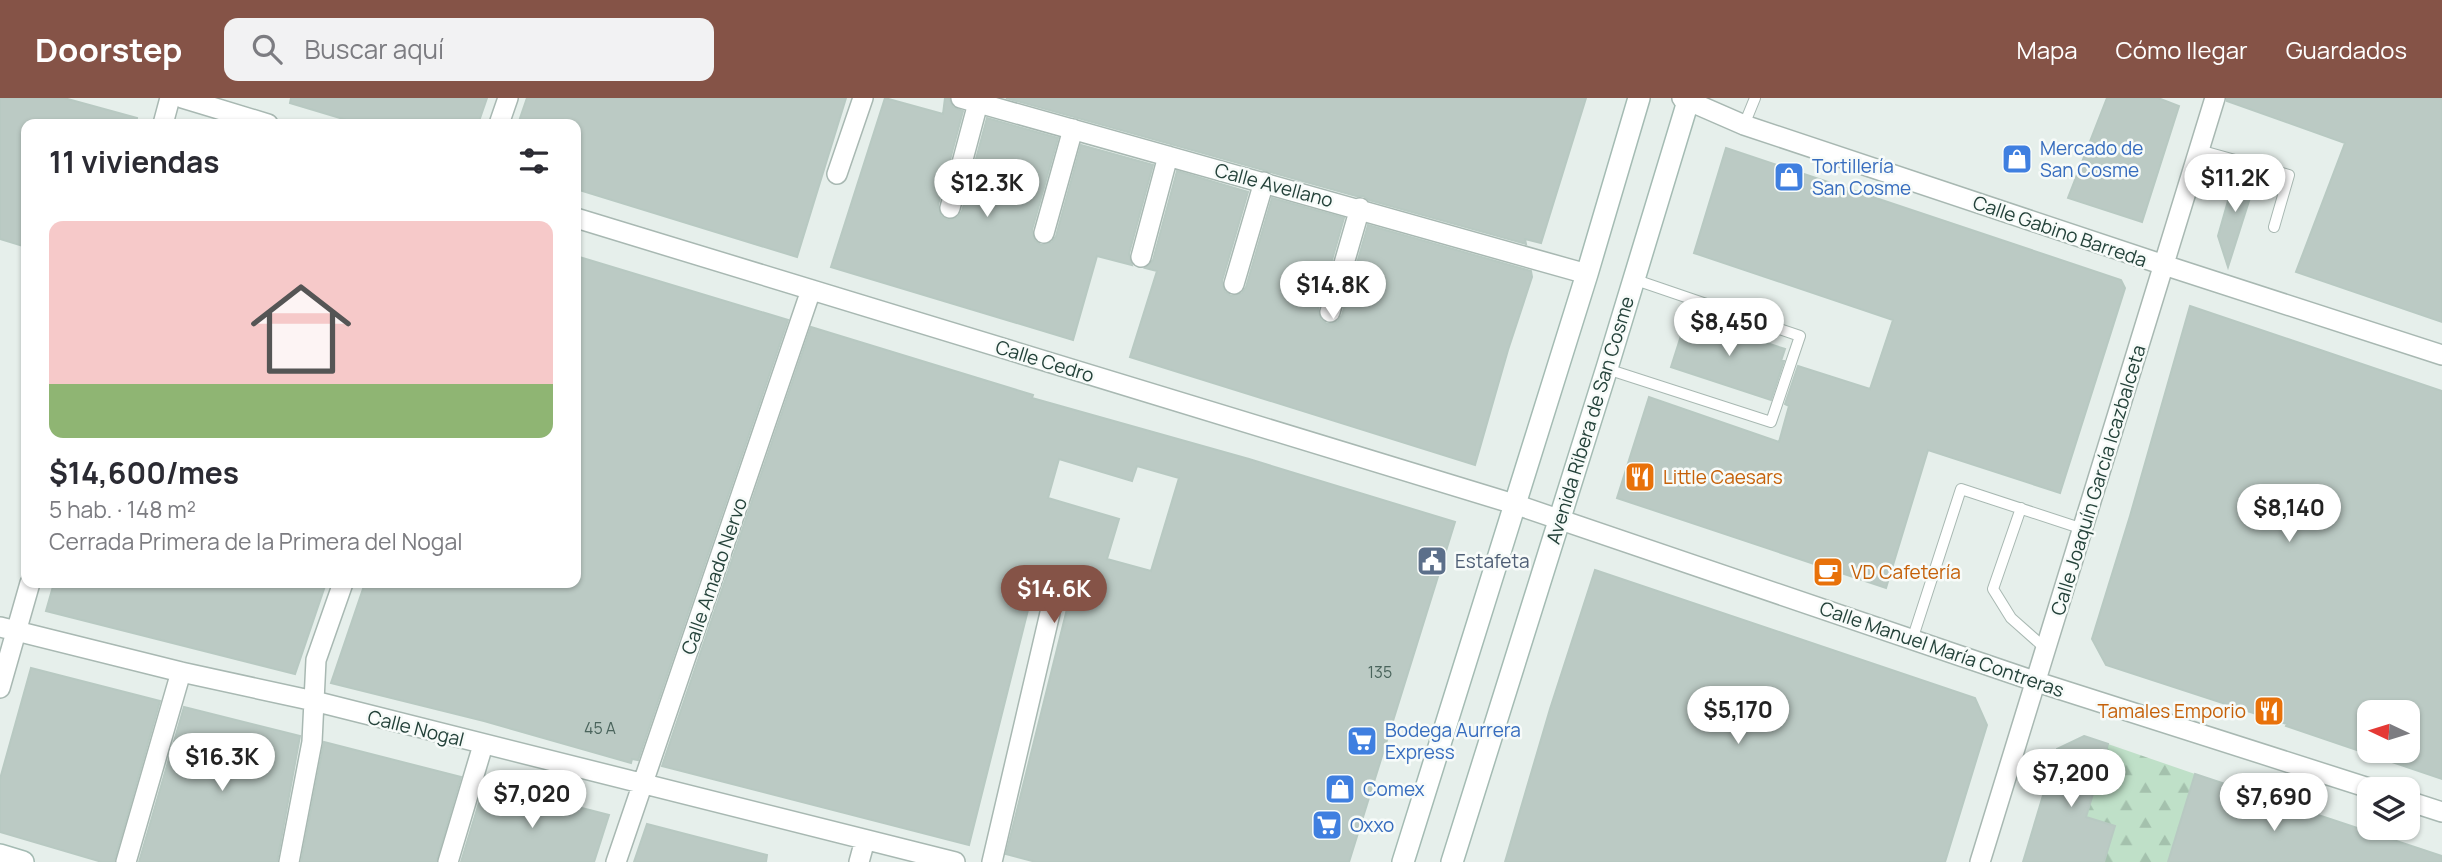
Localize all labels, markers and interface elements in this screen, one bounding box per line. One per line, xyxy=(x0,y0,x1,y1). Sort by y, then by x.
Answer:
search box xyxy=(224,18,714,81)
text: Doorstep xyxy=(35,27,182,72)
icon: search xyxy=(248,30,286,68)
text: Buscar aquí xyxy=(304,31,444,67)
text: Mapa xyxy=(2017,33,2078,66)
text: Cómo llegar xyxy=(2116,33,2248,66)
text: Guardados xyxy=(2286,33,2407,66)
place label: Mercado de San Cosme xyxy=(2040,135,2143,183)
text: 11 viviendas xyxy=(49,141,219,182)
icon: filters xyxy=(515,142,553,180)
shop icon: Mercado de San Cosme xyxy=(2000,142,2034,176)
place label: Tortillería San Cosme xyxy=(1812,153,1911,201)
pin: $11.2K xyxy=(2178,155,2292,214)
street label: Calle Avellano xyxy=(1212,157,1336,213)
pin: $12.3K xyxy=(930,159,1044,219)
shop icon: Tortillería San Cosme xyxy=(1772,160,1806,194)
text: $11.2K xyxy=(2200,161,2270,193)
text: $12.3K xyxy=(950,166,1024,198)
street label: Calle Gabino Barreda xyxy=(1970,189,2150,273)
pin: $14.8K xyxy=(1276,262,1390,321)
icon: home xyxy=(238,266,364,392)
text: $14.8K xyxy=(1296,268,1370,300)
street label: Avenida Ribera de San Cosme xyxy=(1540,293,1640,547)
pin: $8,450 xyxy=(1672,299,1786,358)
text: $8,450 xyxy=(1690,305,1768,337)
street label: Calle Cedro xyxy=(993,334,1097,388)
street label: Calle Joaquín García Icazbalceta xyxy=(2044,342,2152,618)
text: $14,600/mes xyxy=(49,452,239,493)
restaurant icon: Little Caesars xyxy=(1623,460,1657,494)
place label: Little Caesars xyxy=(1663,464,1783,490)
pin: $8,140 xyxy=(2232,484,2346,544)
text: $8,140 xyxy=(2253,491,2325,523)
text: 5 hab. · 148 m² xyxy=(49,493,196,525)
street label: Calle Amado Nervo xyxy=(675,494,753,658)
text: Cerrada Primera de la Primera del Nogal xyxy=(49,525,463,557)
public building icon: Estafeta xyxy=(1415,544,1449,578)
place label: Estafeta xyxy=(1455,548,1530,574)
cafe icon: VD Cafetería xyxy=(1811,555,1845,589)
place label: VD Cafetería xyxy=(1851,559,1961,585)
pin: $14.6K xyxy=(997,566,1111,625)
text: $14.6K xyxy=(1017,572,1091,604)
street label: Calle Manuel María Contreras xyxy=(1816,595,2068,703)
house number: 135 xyxy=(1368,661,1392,683)
pin: $5,170 xyxy=(1681,686,1795,746)
text: $5,170 xyxy=(1703,693,1773,725)
restaurant icon: Tamales Emporio xyxy=(2252,694,2286,728)
place label: Tamales Emporio xyxy=(2098,698,2246,724)
north arrow xyxy=(2357,700,2420,763)
map controls xyxy=(2357,700,2420,840)
street label: Calle Nogal xyxy=(365,703,467,753)
house number: 45 A xyxy=(584,717,616,739)
place label: Bodega Aurrera Express xyxy=(1385,717,1521,765)
supermarket icon: Bodega Aurrera Express xyxy=(1345,724,1379,758)
pin: $16.3K xyxy=(165,734,279,793)
text: $16.3K xyxy=(185,740,259,772)
pin: $7,200 xyxy=(2014,750,2128,809)
text: $7,200 xyxy=(2032,756,2110,788)
pin: $7,020 xyxy=(475,770,589,830)
shop icon: Comex xyxy=(1323,772,1357,806)
pin: $7,690 xyxy=(2217,774,2331,833)
place label: Comex xyxy=(1363,776,1425,802)
text: $7,020 xyxy=(493,777,571,809)
button: layers xyxy=(2357,777,2420,840)
text: $7,690 xyxy=(2236,780,2312,812)
supermarket icon: Oxxo xyxy=(1310,808,1344,842)
place label: Oxxo xyxy=(1350,812,1394,838)

